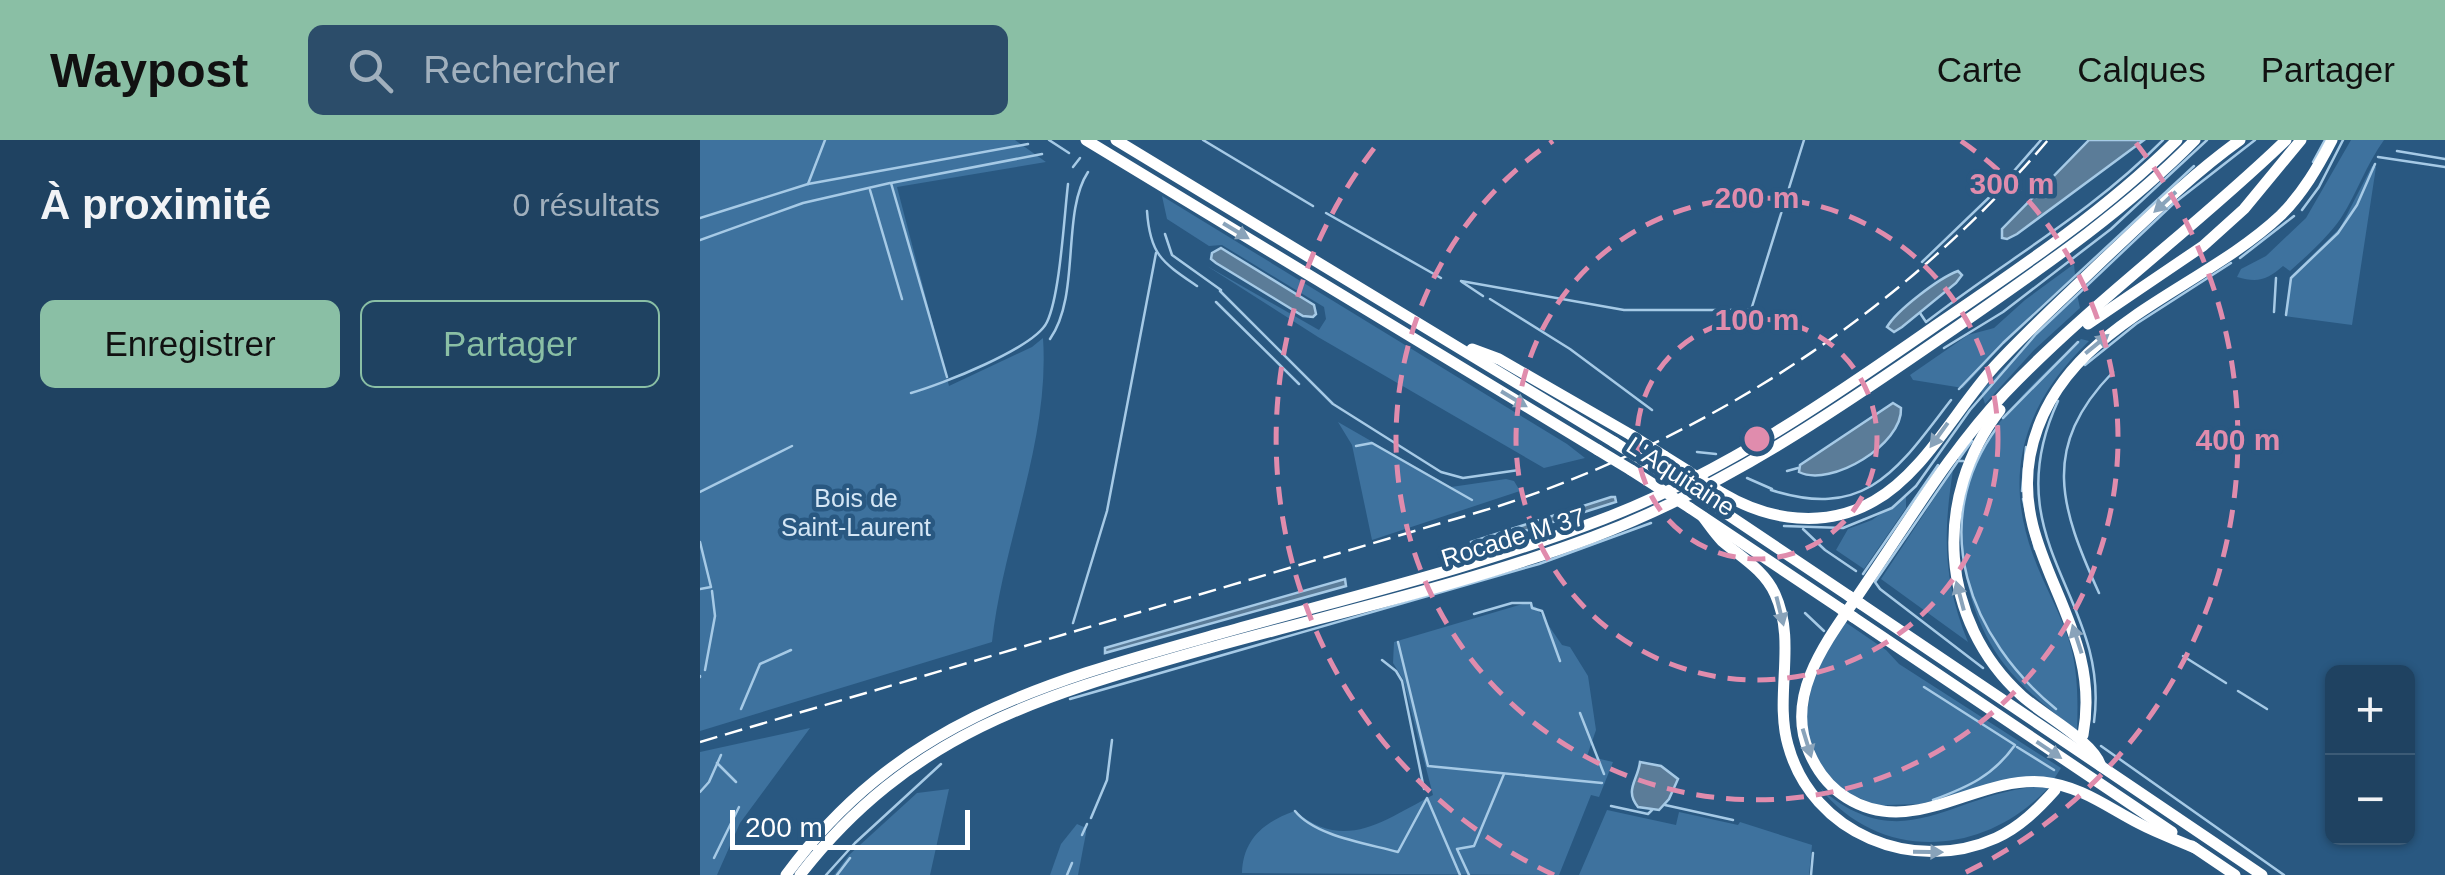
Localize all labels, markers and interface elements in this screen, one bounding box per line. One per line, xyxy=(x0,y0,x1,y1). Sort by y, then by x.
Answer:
search box xyxy=(308,25,1008,115)
icon: search xyxy=(343,43,398,98)
text: Waypost xyxy=(50,44,248,97)
text: Rechercher xyxy=(423,49,620,91)
text: Carte xyxy=(1937,50,2022,89)
text: Calques xyxy=(2077,50,2206,89)
text: Partager xyxy=(2261,50,2395,89)
text: 300 m xyxy=(1969,167,2055,200)
text: À proximité xyxy=(40,181,271,228)
text: 200 m xyxy=(1714,181,1800,214)
text: 0 résultats xyxy=(512,187,660,223)
one-way arrow xyxy=(2153,190,2177,213)
one-way arrow xyxy=(1222,221,1250,239)
button: Enregistrer xyxy=(40,300,340,388)
button: Partager xyxy=(360,300,660,388)
text: 100 m xyxy=(1714,303,1800,336)
one-way arrow xyxy=(2084,334,2110,355)
one-way arrow xyxy=(1500,390,1528,407)
centre of rings xyxy=(1739,421,1775,457)
one-way arrow xyxy=(1930,422,1950,448)
text: 400 m xyxy=(2195,423,2281,456)
street label: L'Aquitaine xyxy=(1622,431,1740,521)
park label: Bois de Saint-Laurent xyxy=(781,484,931,541)
street label: Rocade M 37 xyxy=(1438,502,1588,572)
one-way arrow xyxy=(1952,580,1968,611)
one-way arrow xyxy=(1773,596,1788,627)
one-way arrow xyxy=(2068,623,2083,653)
map controls xyxy=(2325,665,2415,845)
button: + xyxy=(2325,665,2415,755)
one-way arrow xyxy=(1800,728,1815,759)
one-way arrow xyxy=(2036,740,2063,759)
button: − xyxy=(2325,755,2415,845)
scale bar xyxy=(730,805,970,850)
text: 200 m xyxy=(745,812,823,843)
one-way arrow xyxy=(1913,844,1945,860)

